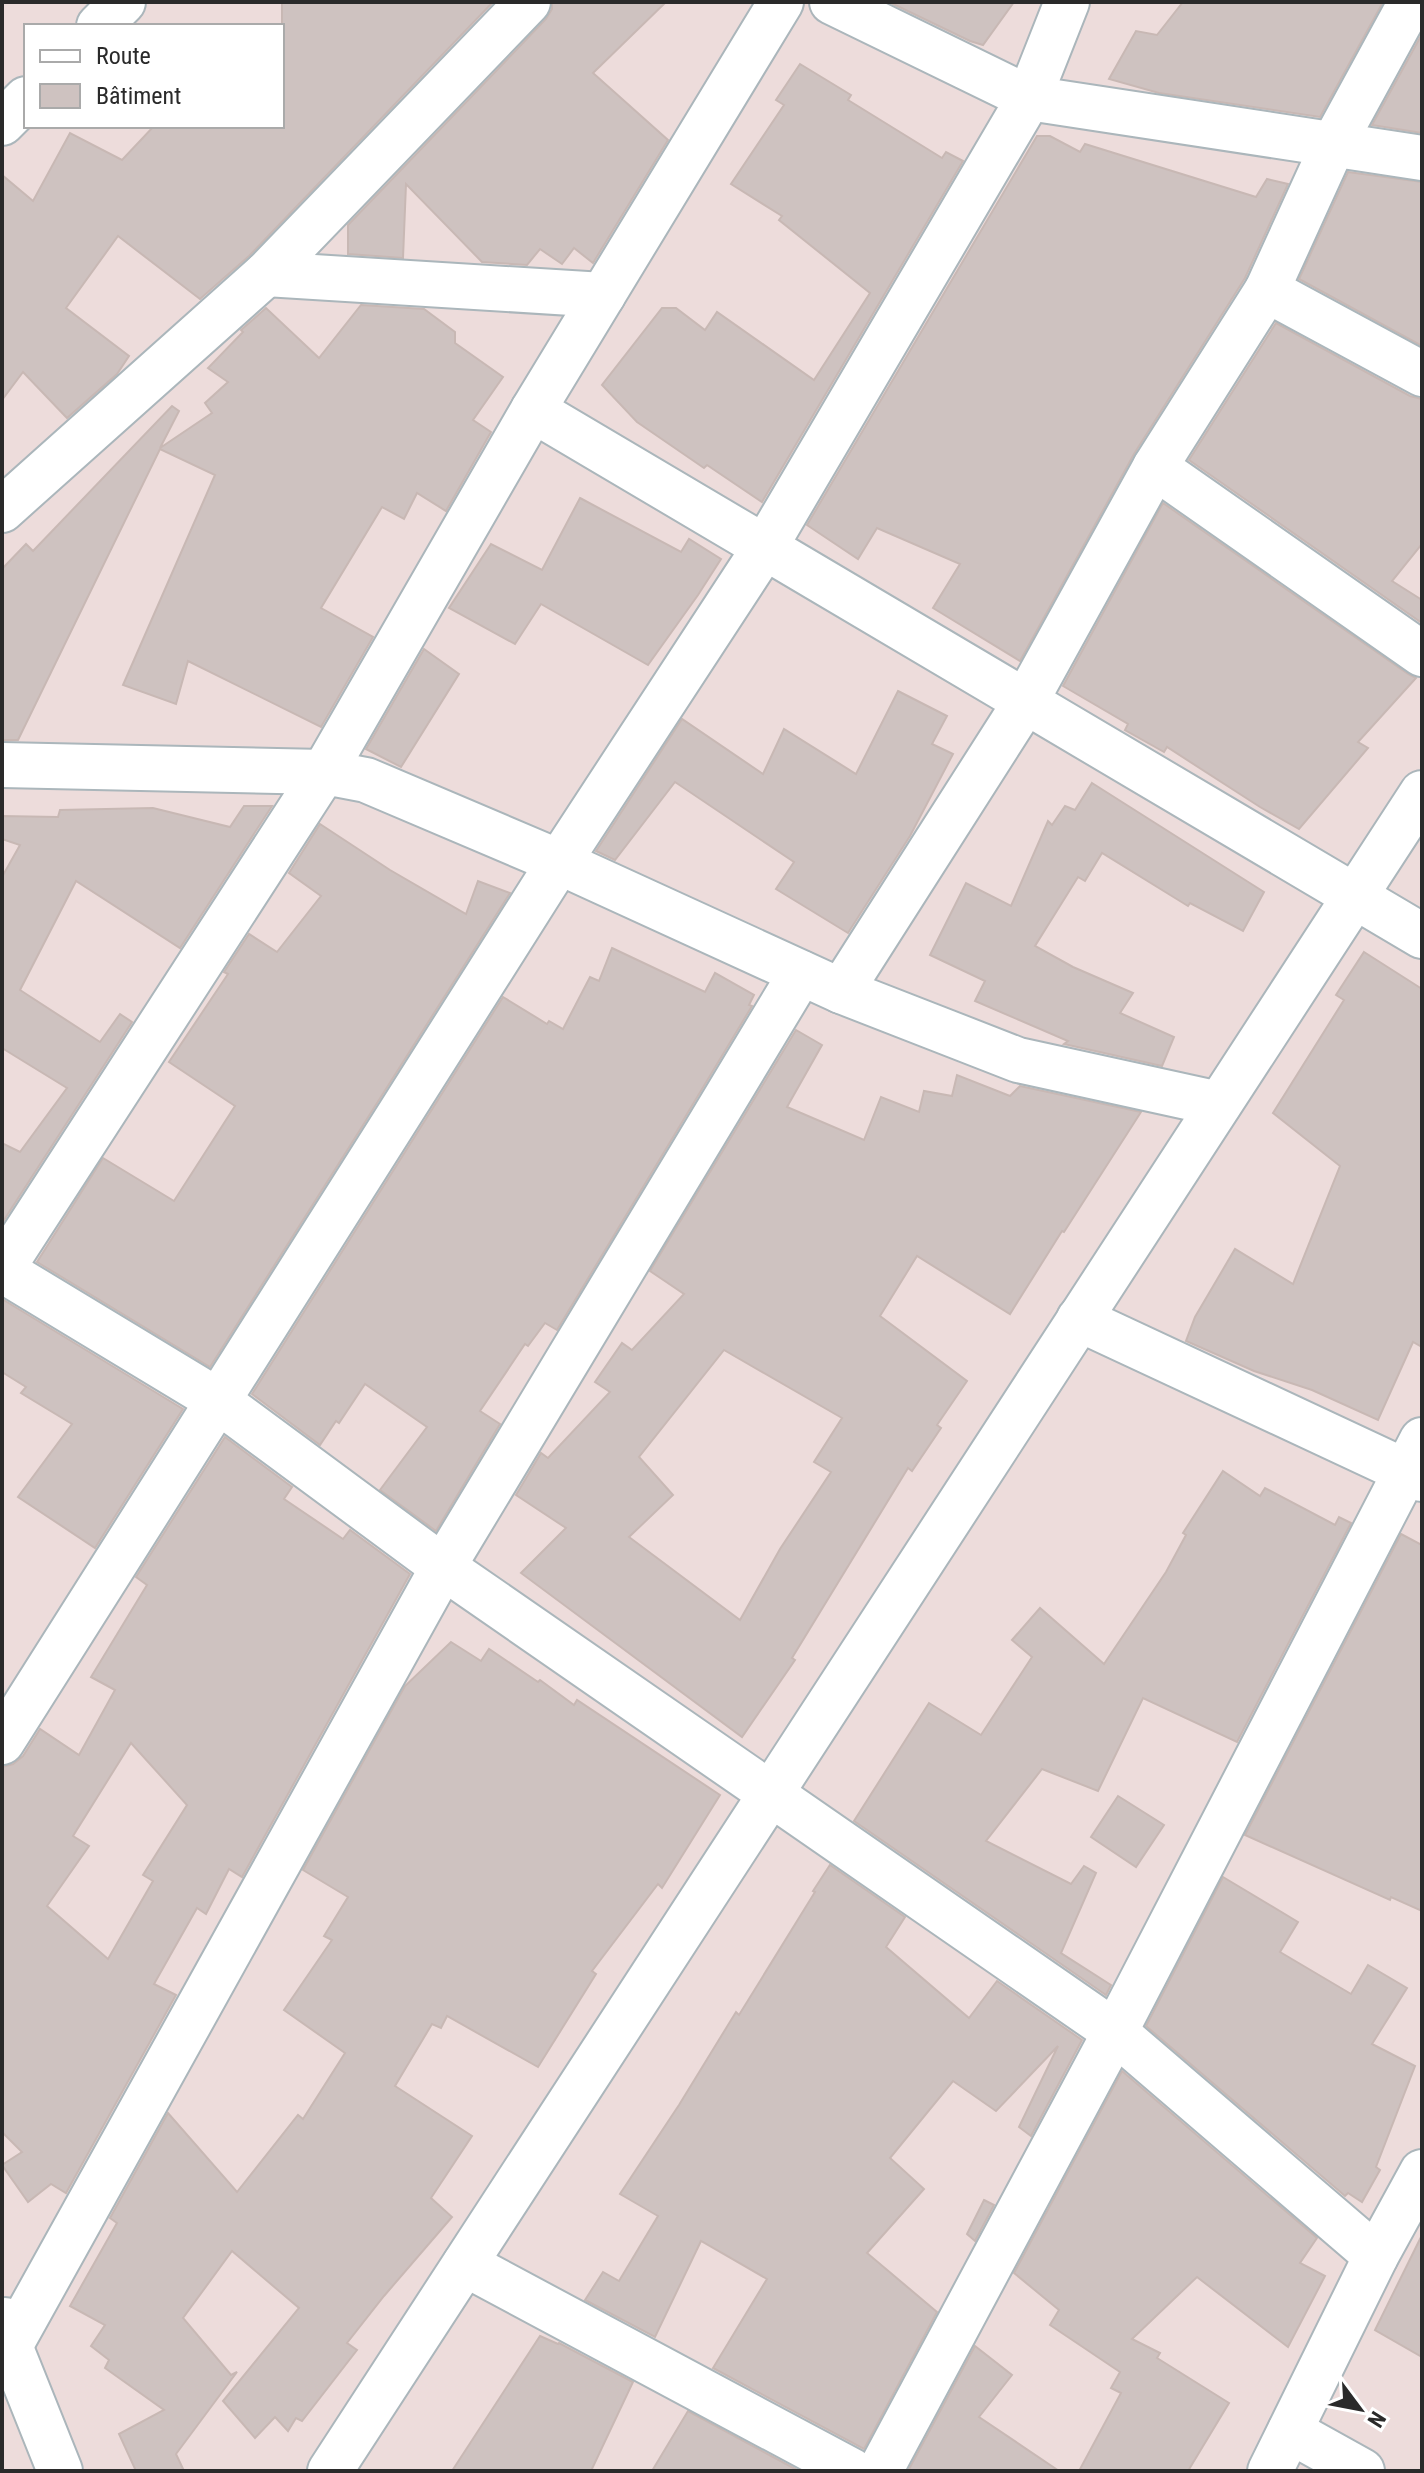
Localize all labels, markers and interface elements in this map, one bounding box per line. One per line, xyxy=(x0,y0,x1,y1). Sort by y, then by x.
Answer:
legend xyxy=(24,24,284,128)
text: Route xyxy=(96,42,151,70)
text: Bâtiment xyxy=(96,82,181,110)
north arrow xyxy=(1320,2369,1400,2449)
text: N xyxy=(1362,2407,1391,2432)

